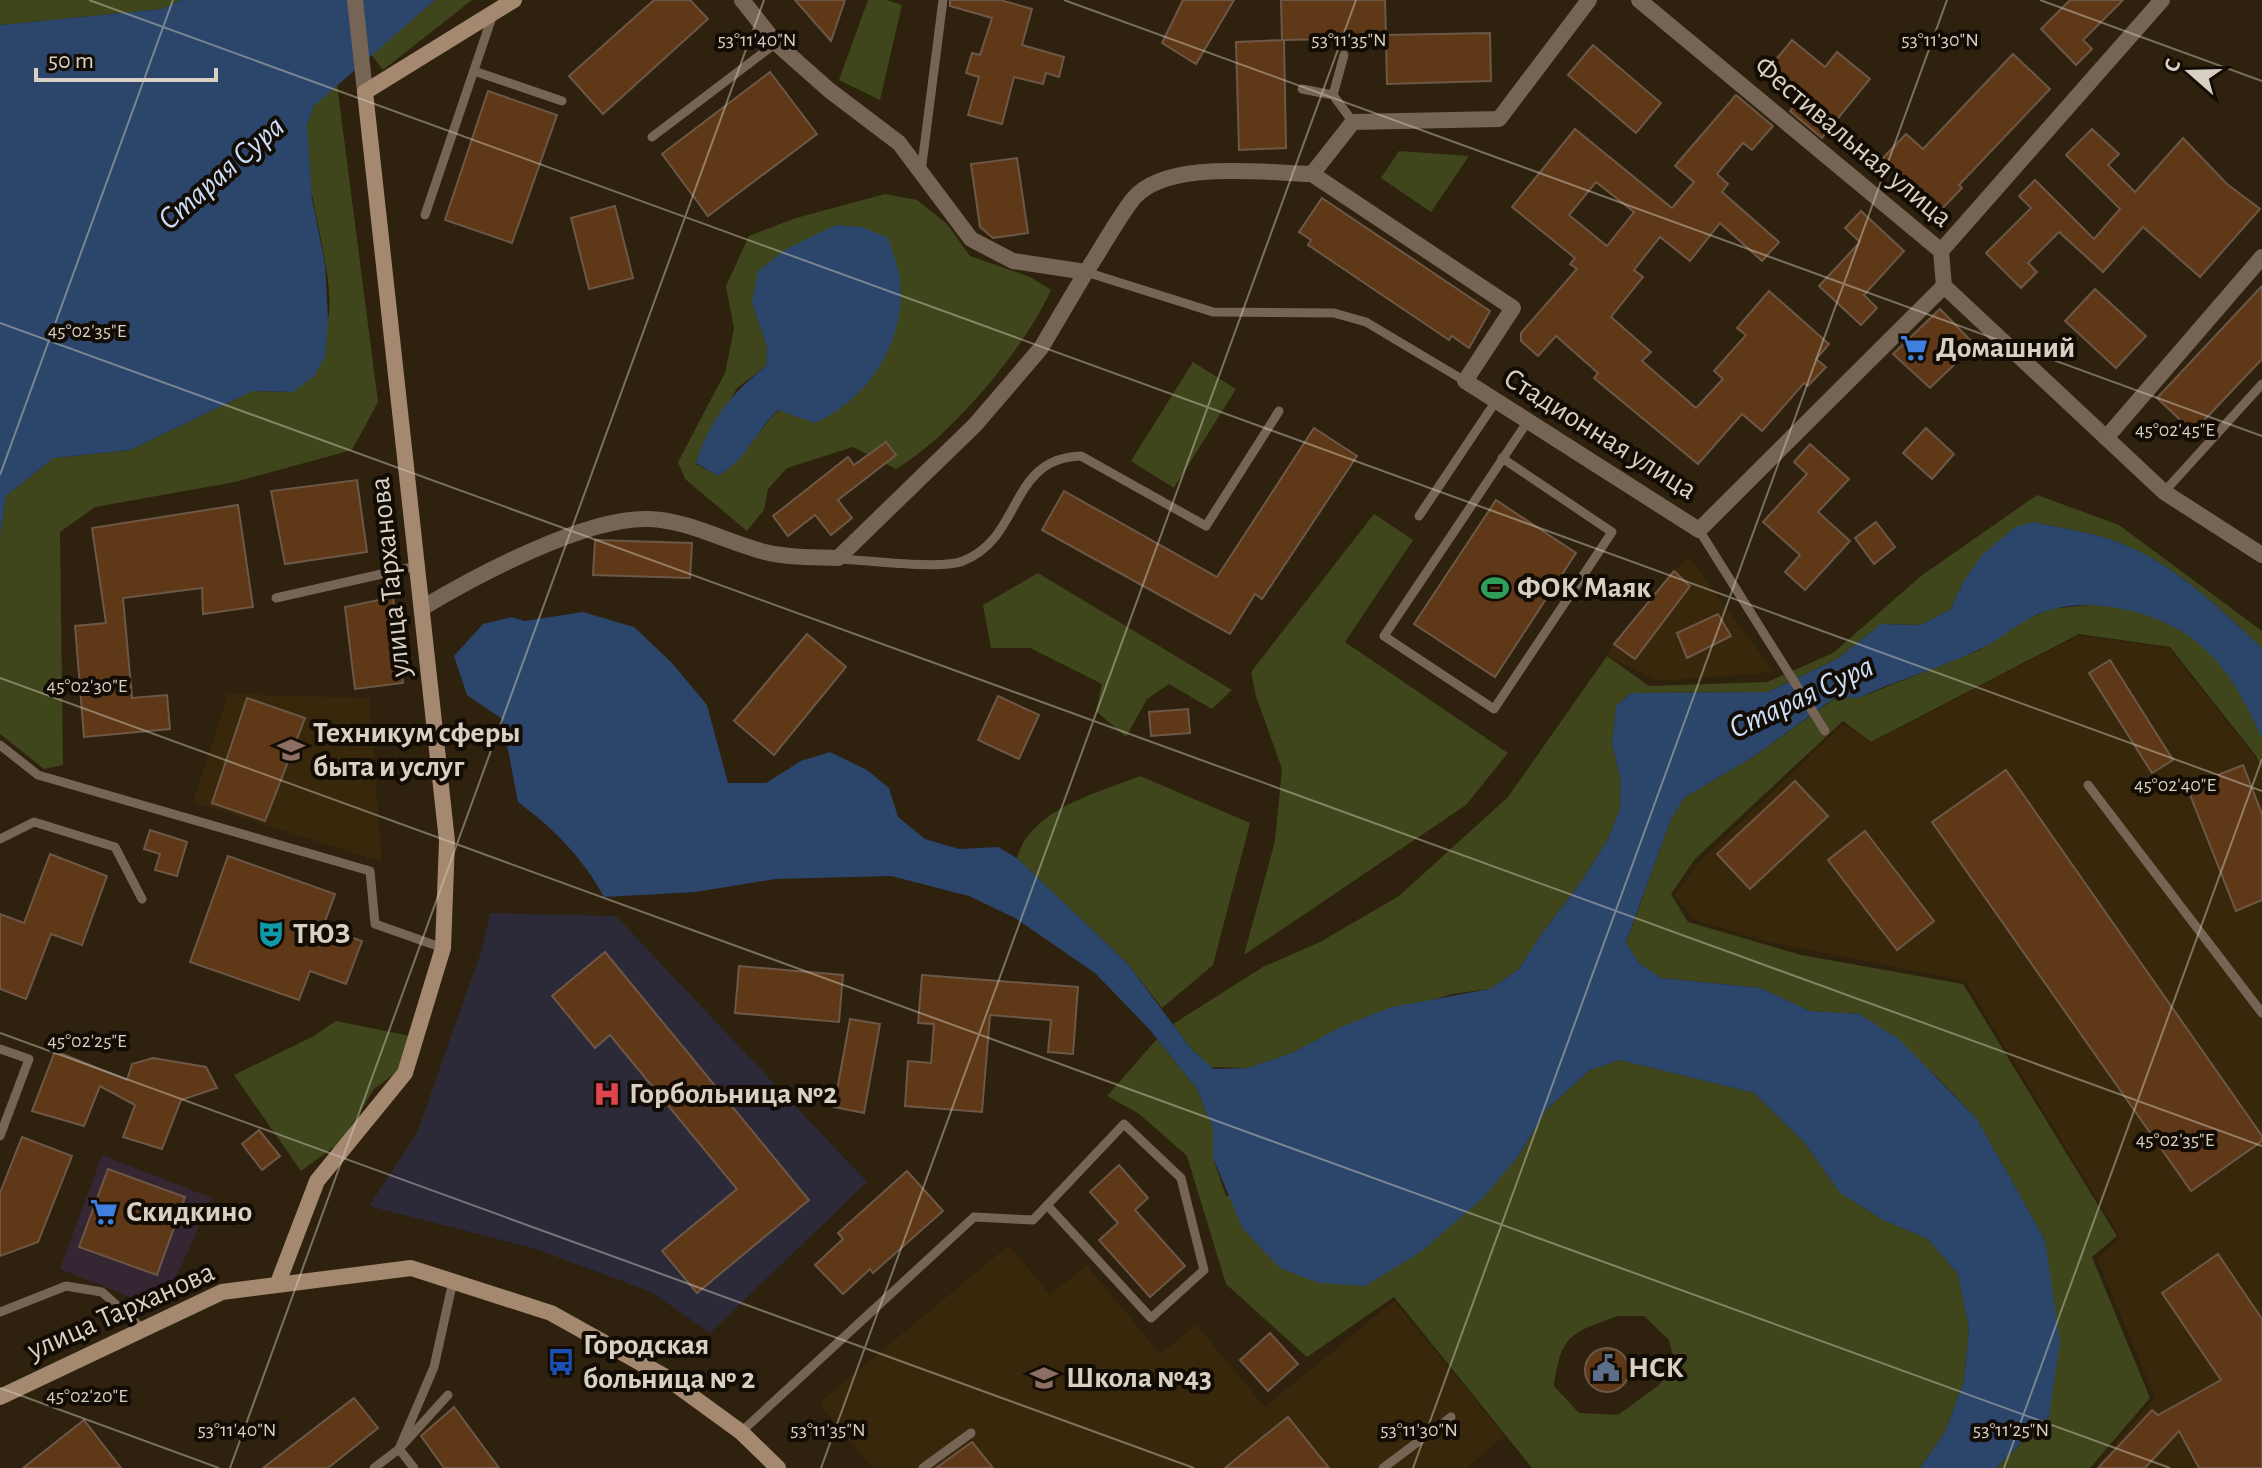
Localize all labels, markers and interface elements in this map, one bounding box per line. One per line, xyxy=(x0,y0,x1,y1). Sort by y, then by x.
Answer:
text: 53°11'40"N xyxy=(718,30,796,50)
text: 53°11'35"N xyxy=(1311,30,1387,50)
text: 53°11'30"N xyxy=(1901,30,1979,50)
scale bar xyxy=(36,32,216,82)
north arrow xyxy=(2150,32,2230,112)
text: 50 m xyxy=(48,49,94,73)
street label: Фестивальная улица xyxy=(1748,51,1958,233)
text: С xyxy=(2160,56,2185,75)
water label: Старая Сура xyxy=(152,110,291,237)
text: 45°02'35"E xyxy=(48,321,127,341)
supermarket icon: Домашний xyxy=(1899,333,1929,363)
place label: Домашний xyxy=(1936,333,2075,363)
street label: Стадионная улица xyxy=(1498,363,1702,505)
text: 45°02'45"E xyxy=(2135,420,2215,440)
street label: улица Тарханова xyxy=(365,475,416,680)
sports icon: ФОК Маяк xyxy=(1480,573,1510,603)
place label: ФОК Маяк xyxy=(1517,573,1651,603)
water label: Старая Сура xyxy=(1724,650,1879,745)
text: 45°02'30"E xyxy=(47,676,128,696)
place label: Техникум сферы быта и услуг xyxy=(313,718,521,782)
school or university icon: Техникум сферы быта и услуг xyxy=(276,735,306,765)
text: 45°02'40"E xyxy=(2134,775,2216,795)
theatre icon: ТЮЗ xyxy=(256,919,286,949)
place label: ТЮЗ xyxy=(293,919,351,949)
text: 45°02'25"E xyxy=(47,1031,127,1051)
hospital icon: Горбольница №2 xyxy=(592,1079,622,1109)
place label: Горбольница №2 xyxy=(629,1079,837,1109)
text: 45°02'35"E xyxy=(2136,1130,2215,1150)
supermarket icon: Скидкино xyxy=(89,1197,119,1227)
place label: Скидкино xyxy=(126,1197,252,1227)
street label: улица Тарханова xyxy=(22,1256,219,1366)
place label: Городская больница № 2 xyxy=(583,1330,755,1394)
bus stop icon: Городская больница № 2 xyxy=(546,1347,576,1377)
public building icon: НСК xyxy=(1591,1353,1621,1383)
place label: НСК xyxy=(1628,1353,1684,1383)
school or university icon: Школа №43 xyxy=(1029,1363,1059,1393)
place label: Школа №43 xyxy=(1066,1363,1212,1393)
text: 45°02'20"E xyxy=(46,1386,128,1406)
text: 53°11'40"N xyxy=(198,1420,276,1440)
text: 53°11'35"N xyxy=(790,1420,866,1440)
text: 53°11'30"N xyxy=(1380,1420,1458,1440)
text: 53°11'25"N xyxy=(1973,1420,2049,1440)

